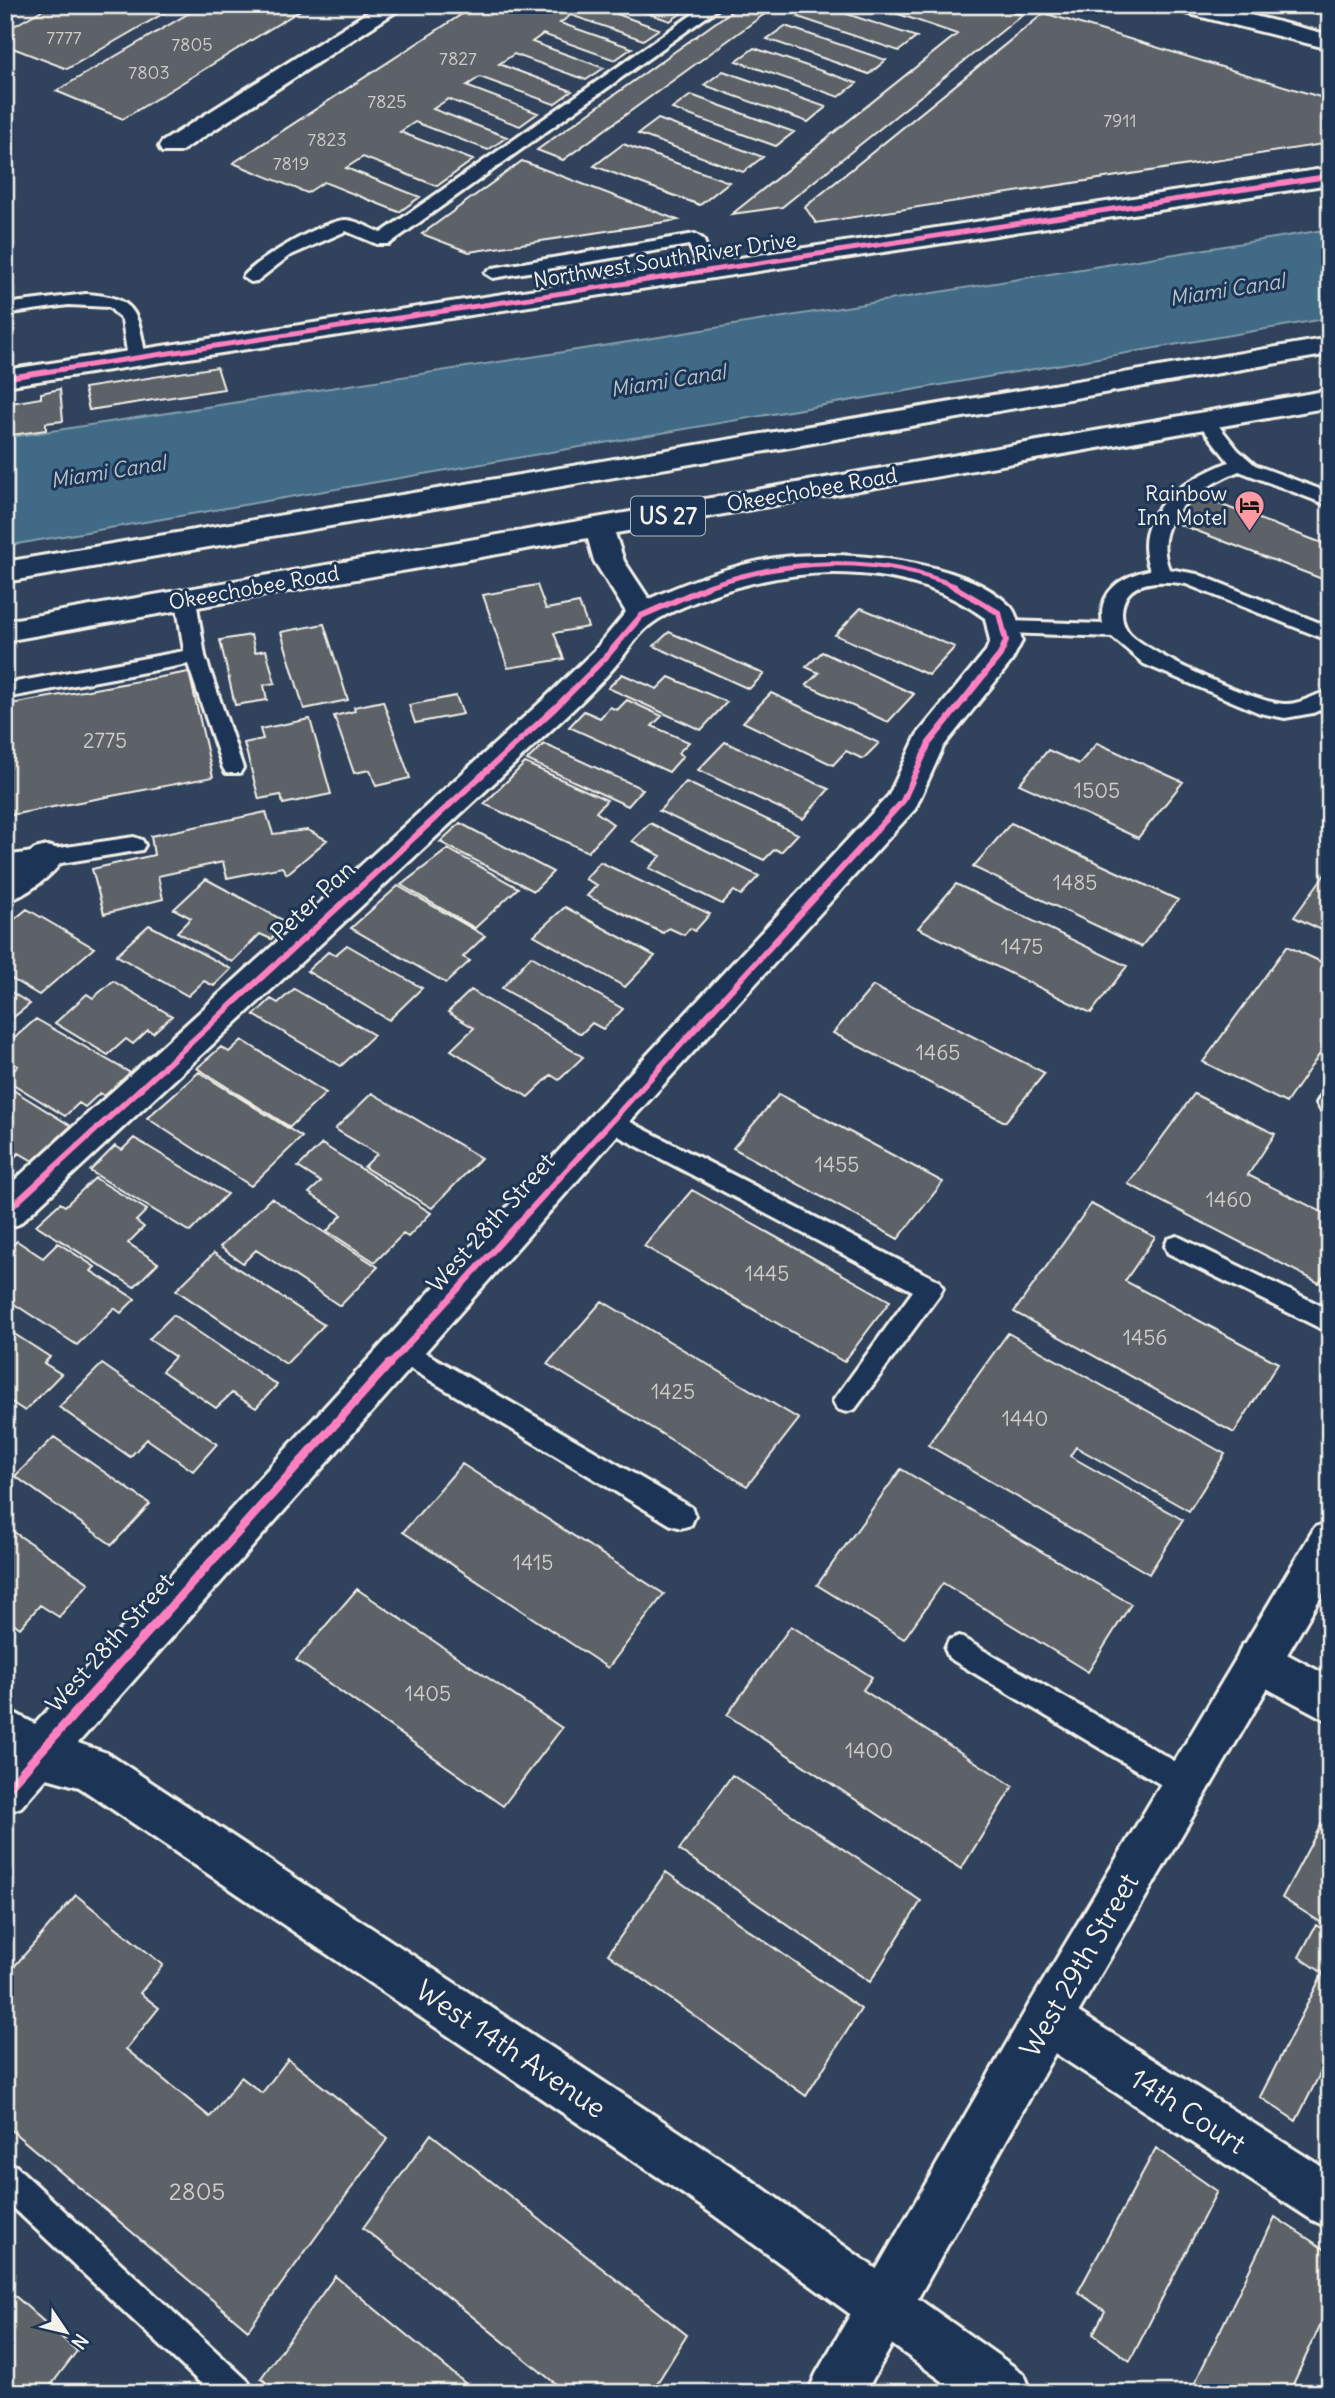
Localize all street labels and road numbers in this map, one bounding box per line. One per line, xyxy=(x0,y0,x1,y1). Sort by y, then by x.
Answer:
street label: Northwest South River Drive xyxy=(531,225,798,294)
street label: Okeechobee Road xyxy=(725,461,899,518)
road number: US 27 xyxy=(631,496,705,536)
street label: Okeechobee Road xyxy=(167,559,341,616)
street label: Peter Pan xyxy=(264,854,361,947)
street label: West 28th Street xyxy=(420,1146,561,1298)
street label: West 28th Street xyxy=(39,1566,180,1718)
street label: West 29th Street xyxy=(1012,1866,1146,2064)
street label: West 14th Avenue xyxy=(409,1972,613,2126)
street label: 14th Court xyxy=(1123,2060,1253,2162)

